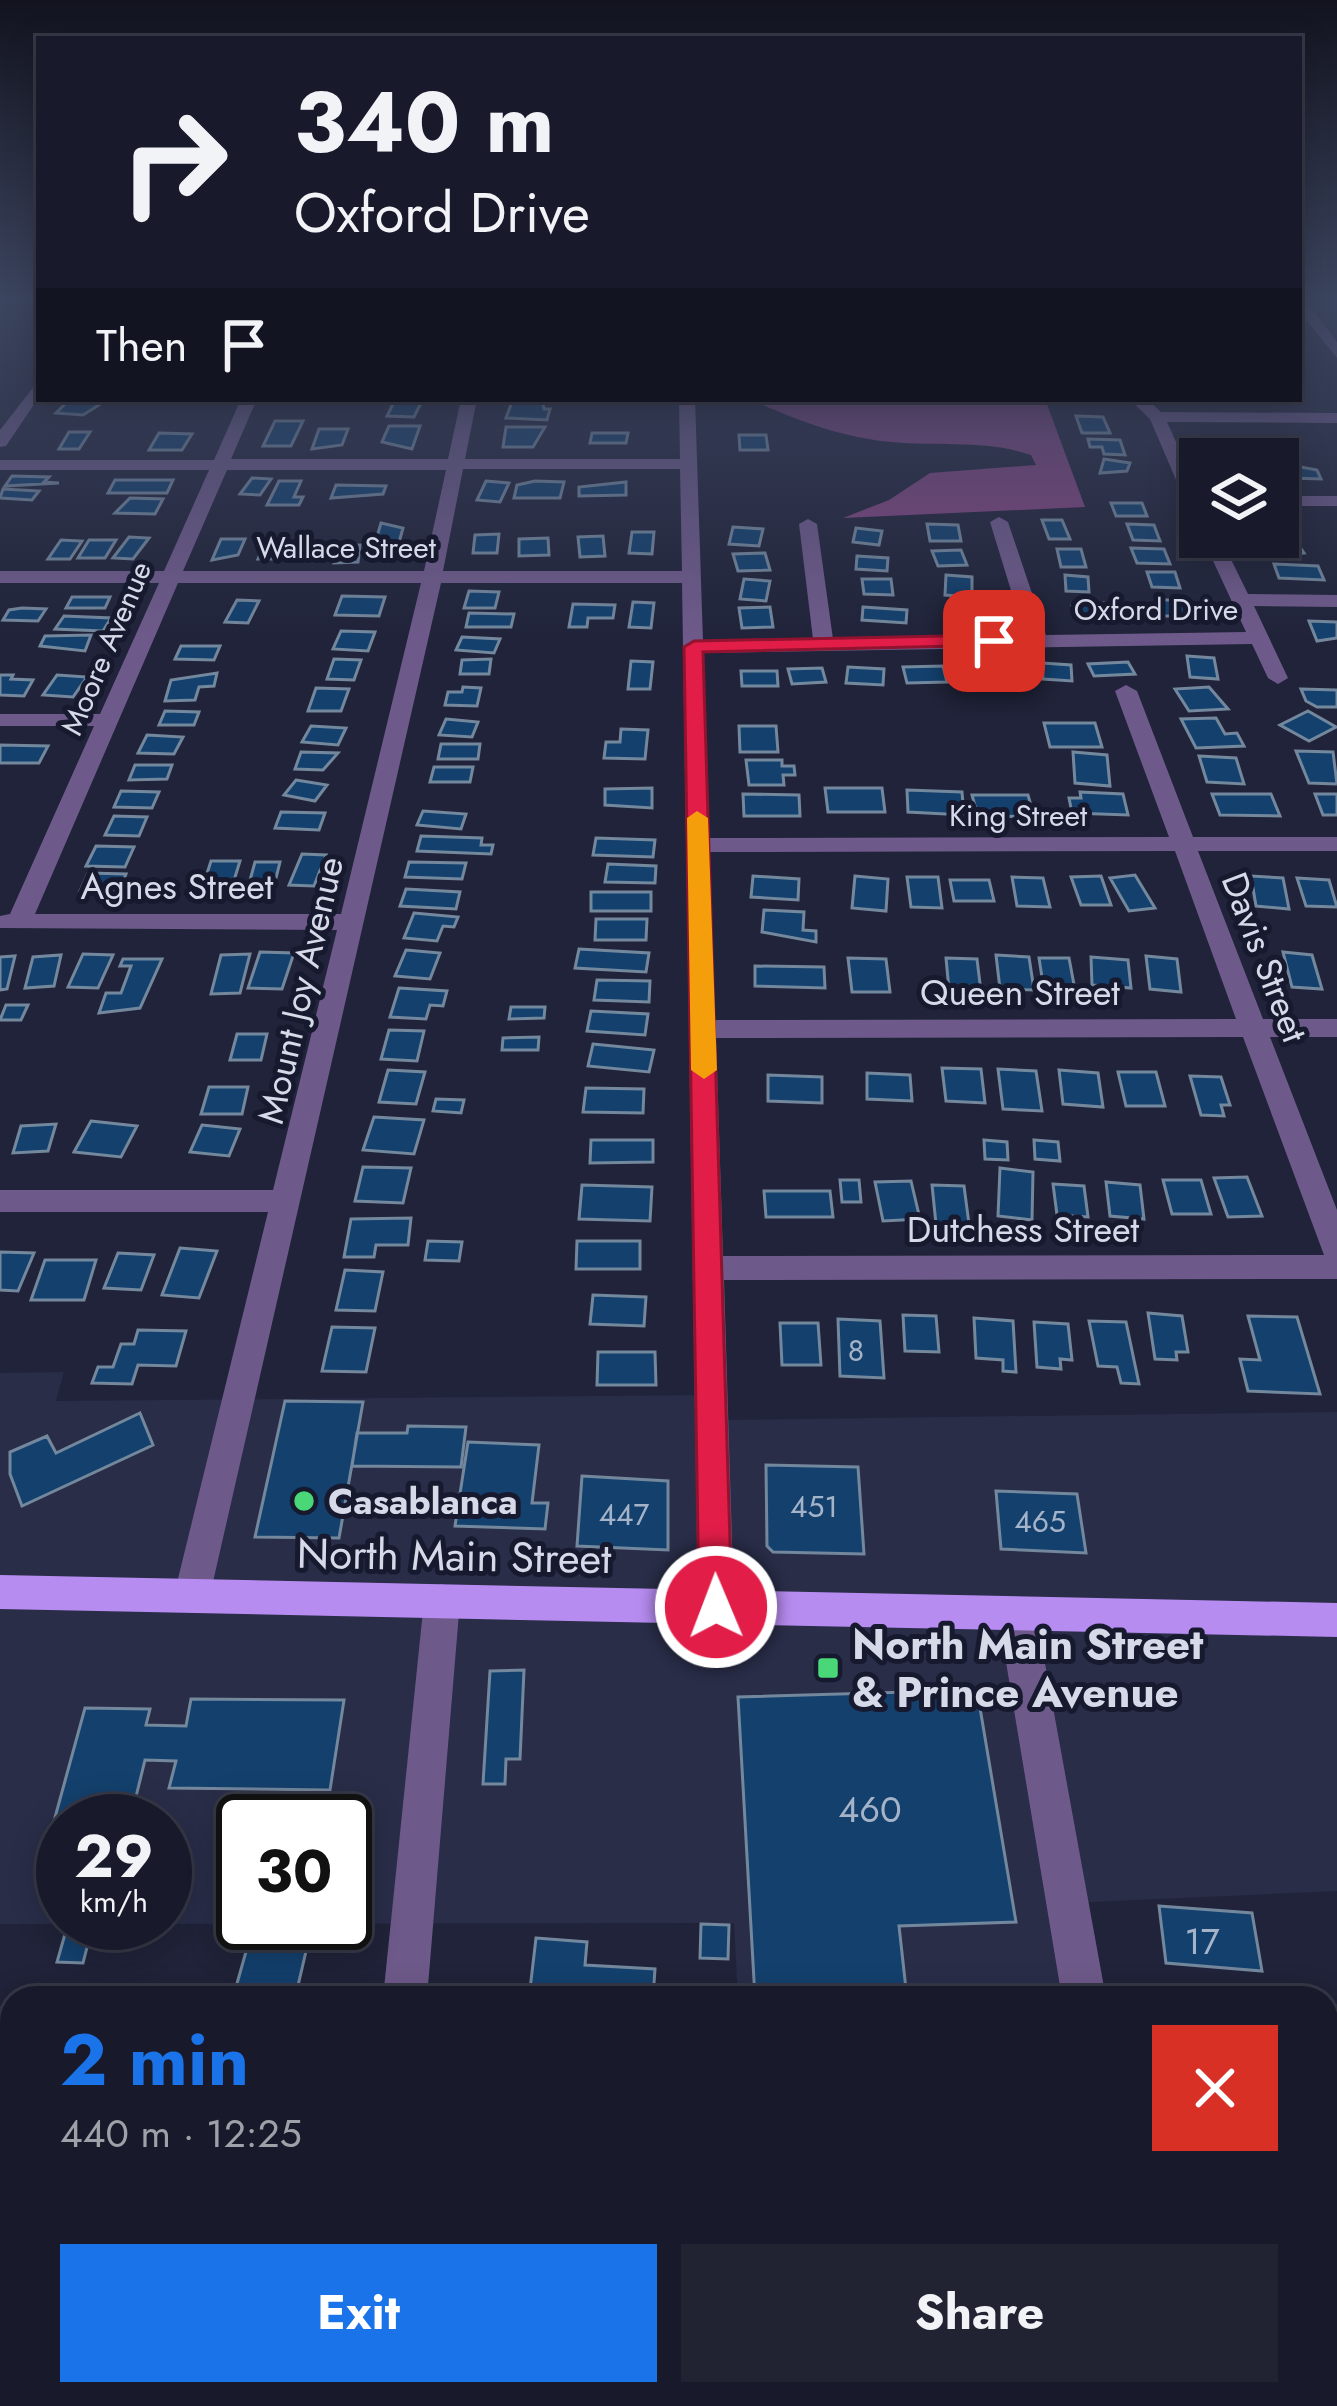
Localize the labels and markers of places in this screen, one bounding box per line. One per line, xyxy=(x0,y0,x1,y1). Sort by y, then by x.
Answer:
pin xyxy=(943,590,1045,692)
place label: Casablanca xyxy=(328,1475,518,1527)
marker: Casablanca xyxy=(291,1488,317,1514)
place label: North Main Street & Prince Avenue xyxy=(852,1614,1204,1723)
marker: North Main Street & Prince Avenue xyxy=(815,1655,841,1681)

